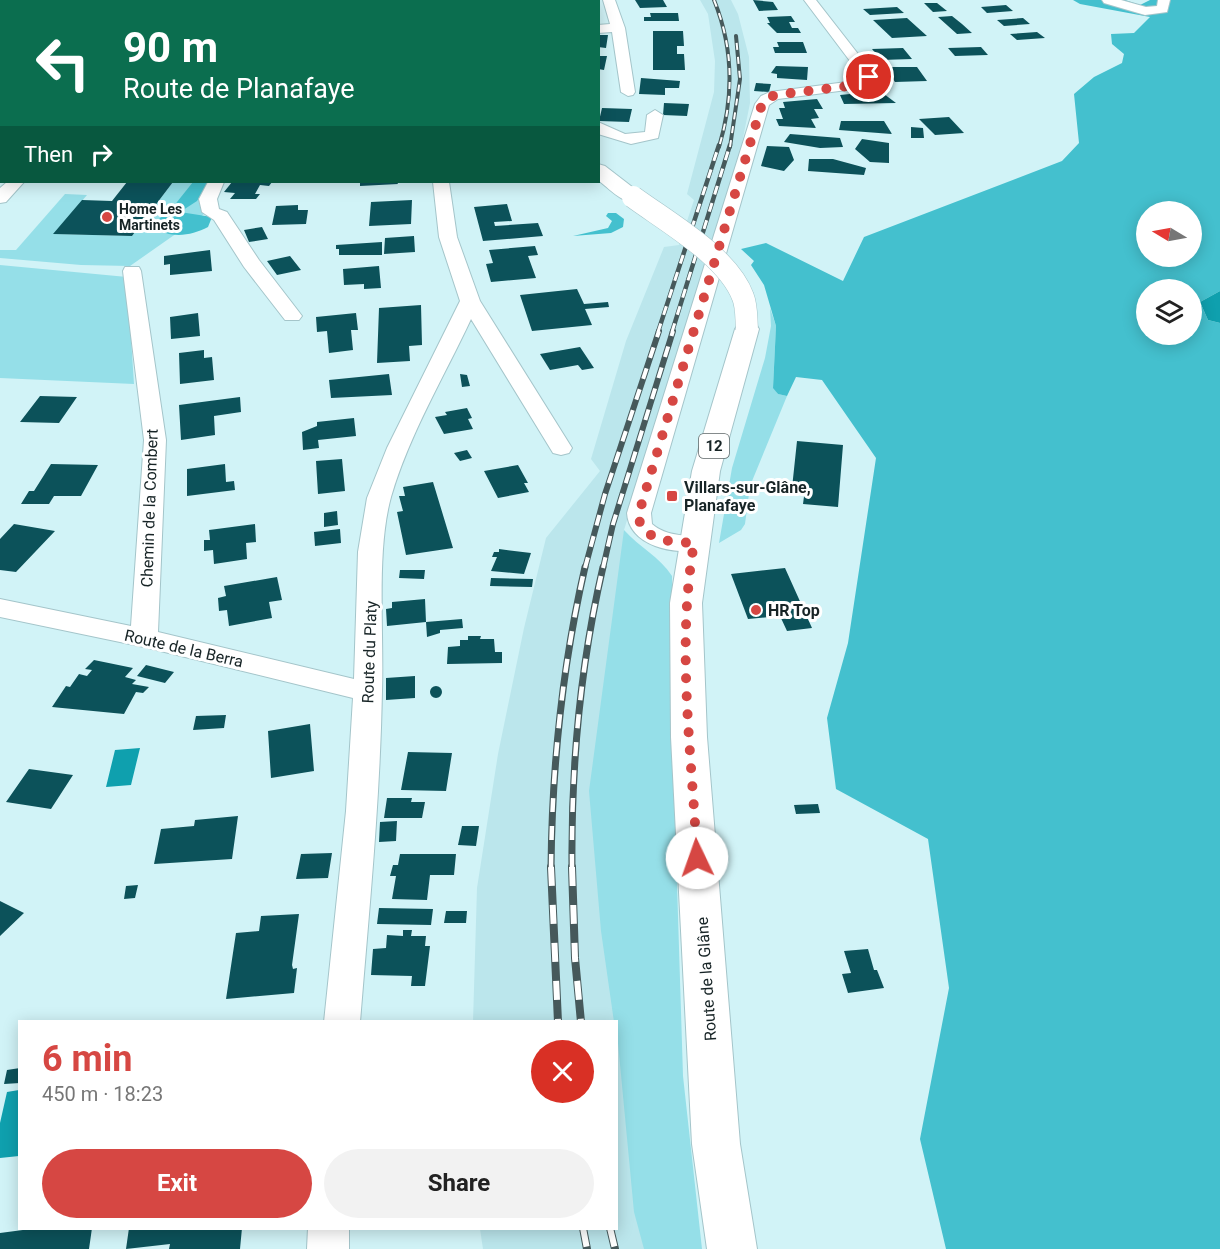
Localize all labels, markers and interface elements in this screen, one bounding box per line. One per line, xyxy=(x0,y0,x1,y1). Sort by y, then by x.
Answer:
text: 90 m xyxy=(123,23,218,72)
icon: left xyxy=(24,24,102,102)
pin xyxy=(843,51,894,102)
icon: arrive xyxy=(852,60,885,93)
text: Route de Planafaye xyxy=(123,73,355,105)
icon: right xyxy=(85,138,118,171)
text: Then xyxy=(24,142,73,167)
place label: Home Les Martinets xyxy=(119,201,182,233)
north arrow xyxy=(1136,201,1202,267)
map controls xyxy=(1136,201,1202,345)
marker: Home Les Martinets xyxy=(100,210,114,224)
button: layers xyxy=(1136,279,1202,345)
street label: Chemin de la Combert xyxy=(137,428,162,588)
road number: 12 xyxy=(699,434,729,458)
place label: Villars-sur-Glâne, Planafaye xyxy=(684,478,811,515)
marker: Villars-sur-Glâne, Planafaye xyxy=(665,489,679,503)
street label: Route du Platy xyxy=(358,600,381,704)
place label: HR Top xyxy=(768,601,820,620)
marker: HR Top xyxy=(749,603,763,617)
street label: Route de la Berra xyxy=(123,626,245,671)
position arrow xyxy=(665,826,729,890)
street label: Route de la Glâne xyxy=(693,916,720,1042)
text: 6 min xyxy=(42,1038,133,1080)
button: close xyxy=(531,1040,594,1103)
text: 450 m · 18:23 xyxy=(42,1082,163,1106)
button: Exit xyxy=(42,1149,312,1218)
button: Share xyxy=(324,1149,594,1218)

